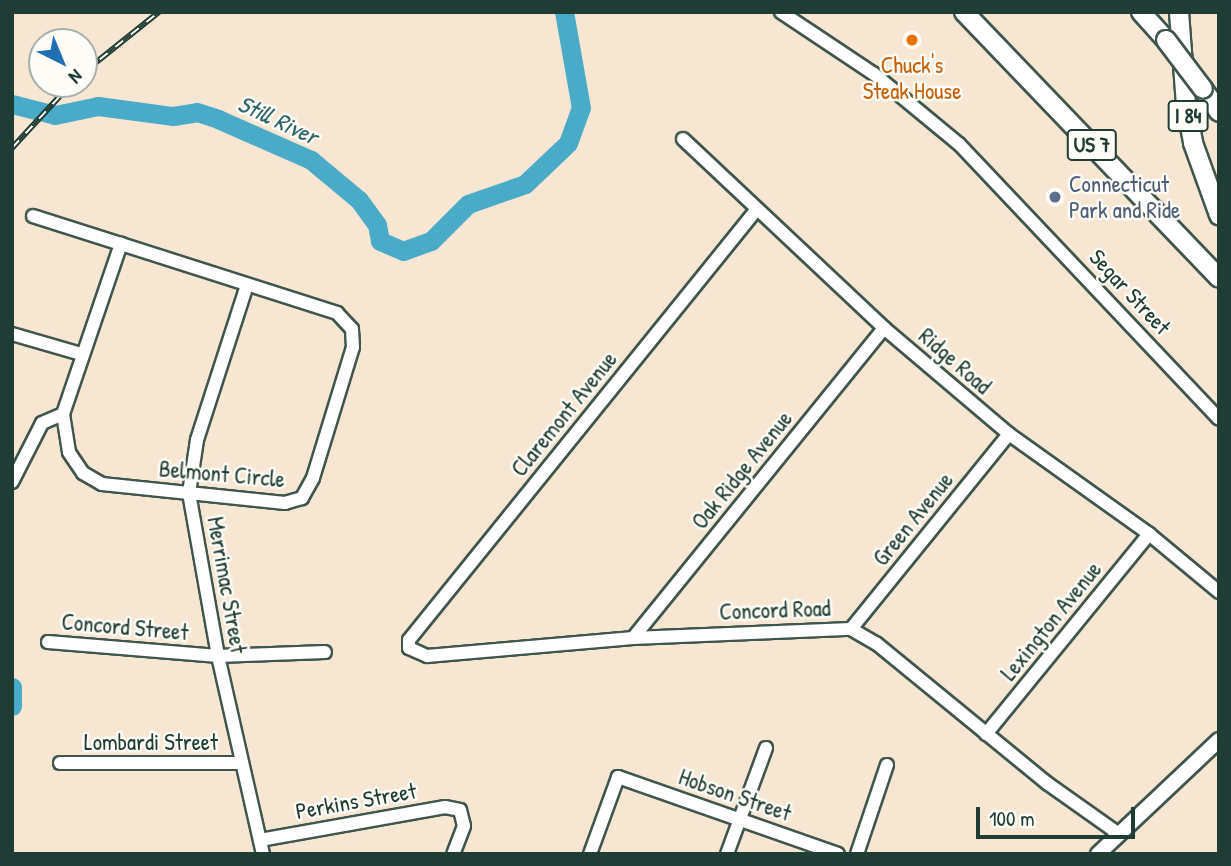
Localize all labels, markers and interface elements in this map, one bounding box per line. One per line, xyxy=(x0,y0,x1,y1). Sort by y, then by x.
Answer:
north arrow xyxy=(28,28,98,98)
marker: Chuck's Steak House xyxy=(904,32,920,48)
place label: Chuck's Steak House xyxy=(863,51,961,105)
text: N xyxy=(63,64,89,90)
water label: Still River xyxy=(233,89,323,151)
road number: I 84 xyxy=(1167,99,1209,134)
road number: US 7 xyxy=(1066,128,1118,162)
place label: Connecticut Park and Ride xyxy=(1069,170,1180,224)
marker: Connecticut Park and Ride xyxy=(1047,189,1063,205)
street label: Segar Street xyxy=(1084,244,1176,340)
street label: Ridge Road xyxy=(913,322,997,400)
street label: Claremont Avenue xyxy=(505,346,623,482)
street label: Oak Ridge Avenue xyxy=(686,405,798,535)
street label: Belmont Circle xyxy=(158,455,286,493)
street label: Green Avenue xyxy=(867,467,959,571)
street label: Merrimac Street xyxy=(201,515,253,655)
street label: Lexington Avenue xyxy=(995,556,1107,686)
street label: Concord Road xyxy=(719,594,831,626)
street label: Concord Street xyxy=(60,608,190,646)
street label: Lombardi Street xyxy=(84,728,218,756)
street label: Hobson Street xyxy=(675,763,795,827)
street label: Perkins Street xyxy=(294,777,418,825)
scale bar xyxy=(979,792,1138,836)
text: 100 m xyxy=(989,804,1035,833)

